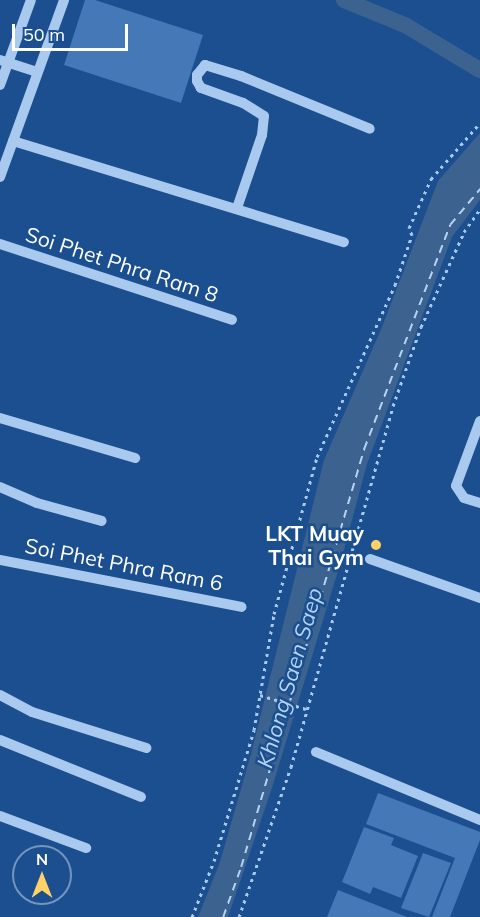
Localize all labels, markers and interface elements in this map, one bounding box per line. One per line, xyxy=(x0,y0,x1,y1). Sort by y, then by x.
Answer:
scale bar xyxy=(15,12,130,50)
text: 50 m xyxy=(23,23,65,46)
street label: Soi Phet Phra Ram 8 xyxy=(23,221,221,307)
place label: LKT Muay Thai Gym xyxy=(265,520,364,570)
street label: Soi Phet Phra Ram 6 xyxy=(23,532,225,596)
marker: LKT Muay Thai Gym xyxy=(369,538,383,552)
water label: Khlong Saen Saep xyxy=(252,585,328,771)
north arrow xyxy=(12,845,72,905)
text: N xyxy=(36,849,48,869)

